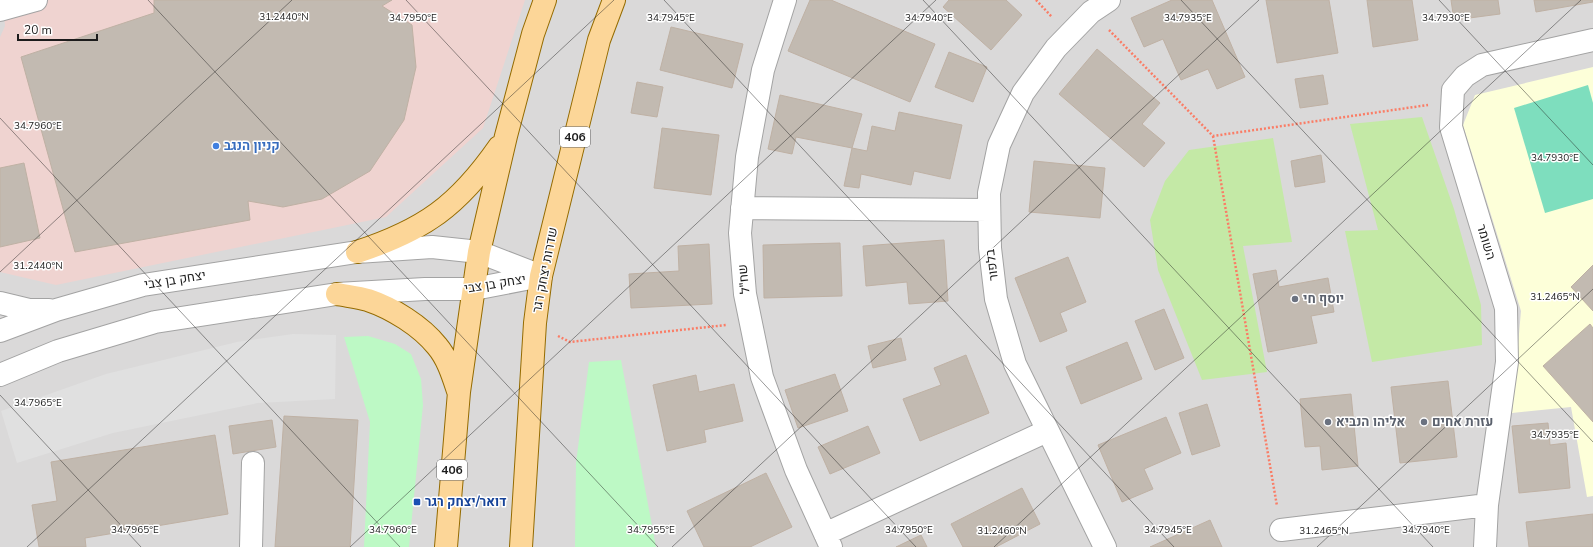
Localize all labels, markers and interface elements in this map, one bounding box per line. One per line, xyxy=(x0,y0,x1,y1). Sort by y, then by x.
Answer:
text: 31.2440°N xyxy=(259,10,309,24)
text: 34.7950°E xyxy=(389,11,437,25)
text: 34.7945°E xyxy=(647,11,695,25)
text: 34.7940°E xyxy=(905,11,953,25)
text: 34.7935°E xyxy=(1164,11,1212,25)
text: 34.7930°E xyxy=(1422,11,1470,25)
scale bar xyxy=(18,16,97,42)
text: 20 m xyxy=(24,22,52,38)
text: 34.7960°E xyxy=(14,119,62,133)
road number: 406 xyxy=(560,127,590,147)
place label: קניון הנגב xyxy=(224,137,280,155)
marker: קניון הנגב xyxy=(211,141,221,151)
text: 34.7930°E xyxy=(1531,151,1579,165)
street label: השומר xyxy=(1472,222,1500,262)
street label: שדרות יצחק רגר xyxy=(528,226,562,314)
street label: בלפור xyxy=(981,248,1003,282)
text: 31.2440°N xyxy=(13,259,63,273)
street label: שח"ל xyxy=(733,263,755,295)
street label: יצחק בן צבי xyxy=(143,266,207,294)
street label: יצחק בן צבי xyxy=(463,270,527,298)
place label: יוסף חי xyxy=(1303,290,1344,308)
text: 31.2465°N xyxy=(1530,290,1580,304)
marker: יוסף חי xyxy=(1290,294,1300,304)
text: 34.7965°E xyxy=(14,396,62,410)
place label: אליהו הנביא xyxy=(1336,413,1406,431)
place label: עזרת אחים xyxy=(1432,413,1493,431)
marker: אליהו הנביא xyxy=(1323,417,1333,427)
marker: עזרת אחים xyxy=(1419,417,1429,427)
text: 34.7935°E xyxy=(1531,428,1579,442)
road number: 406 xyxy=(437,460,467,480)
place label: דואר/יצחק רגר xyxy=(425,493,506,511)
marker: דואר/יצחק רגר xyxy=(412,497,422,507)
text: 34.7965°E xyxy=(111,523,159,537)
text: 34.7960°E xyxy=(369,523,417,537)
text: 34.7955°E xyxy=(627,523,675,537)
text: 34.7950°E xyxy=(885,523,933,537)
text: 34.7945°E xyxy=(1144,523,1192,537)
text: 34.7940°E xyxy=(1402,523,1450,537)
text: 31.2460°N xyxy=(977,524,1027,538)
text: 31.2465°N xyxy=(1299,524,1349,538)

